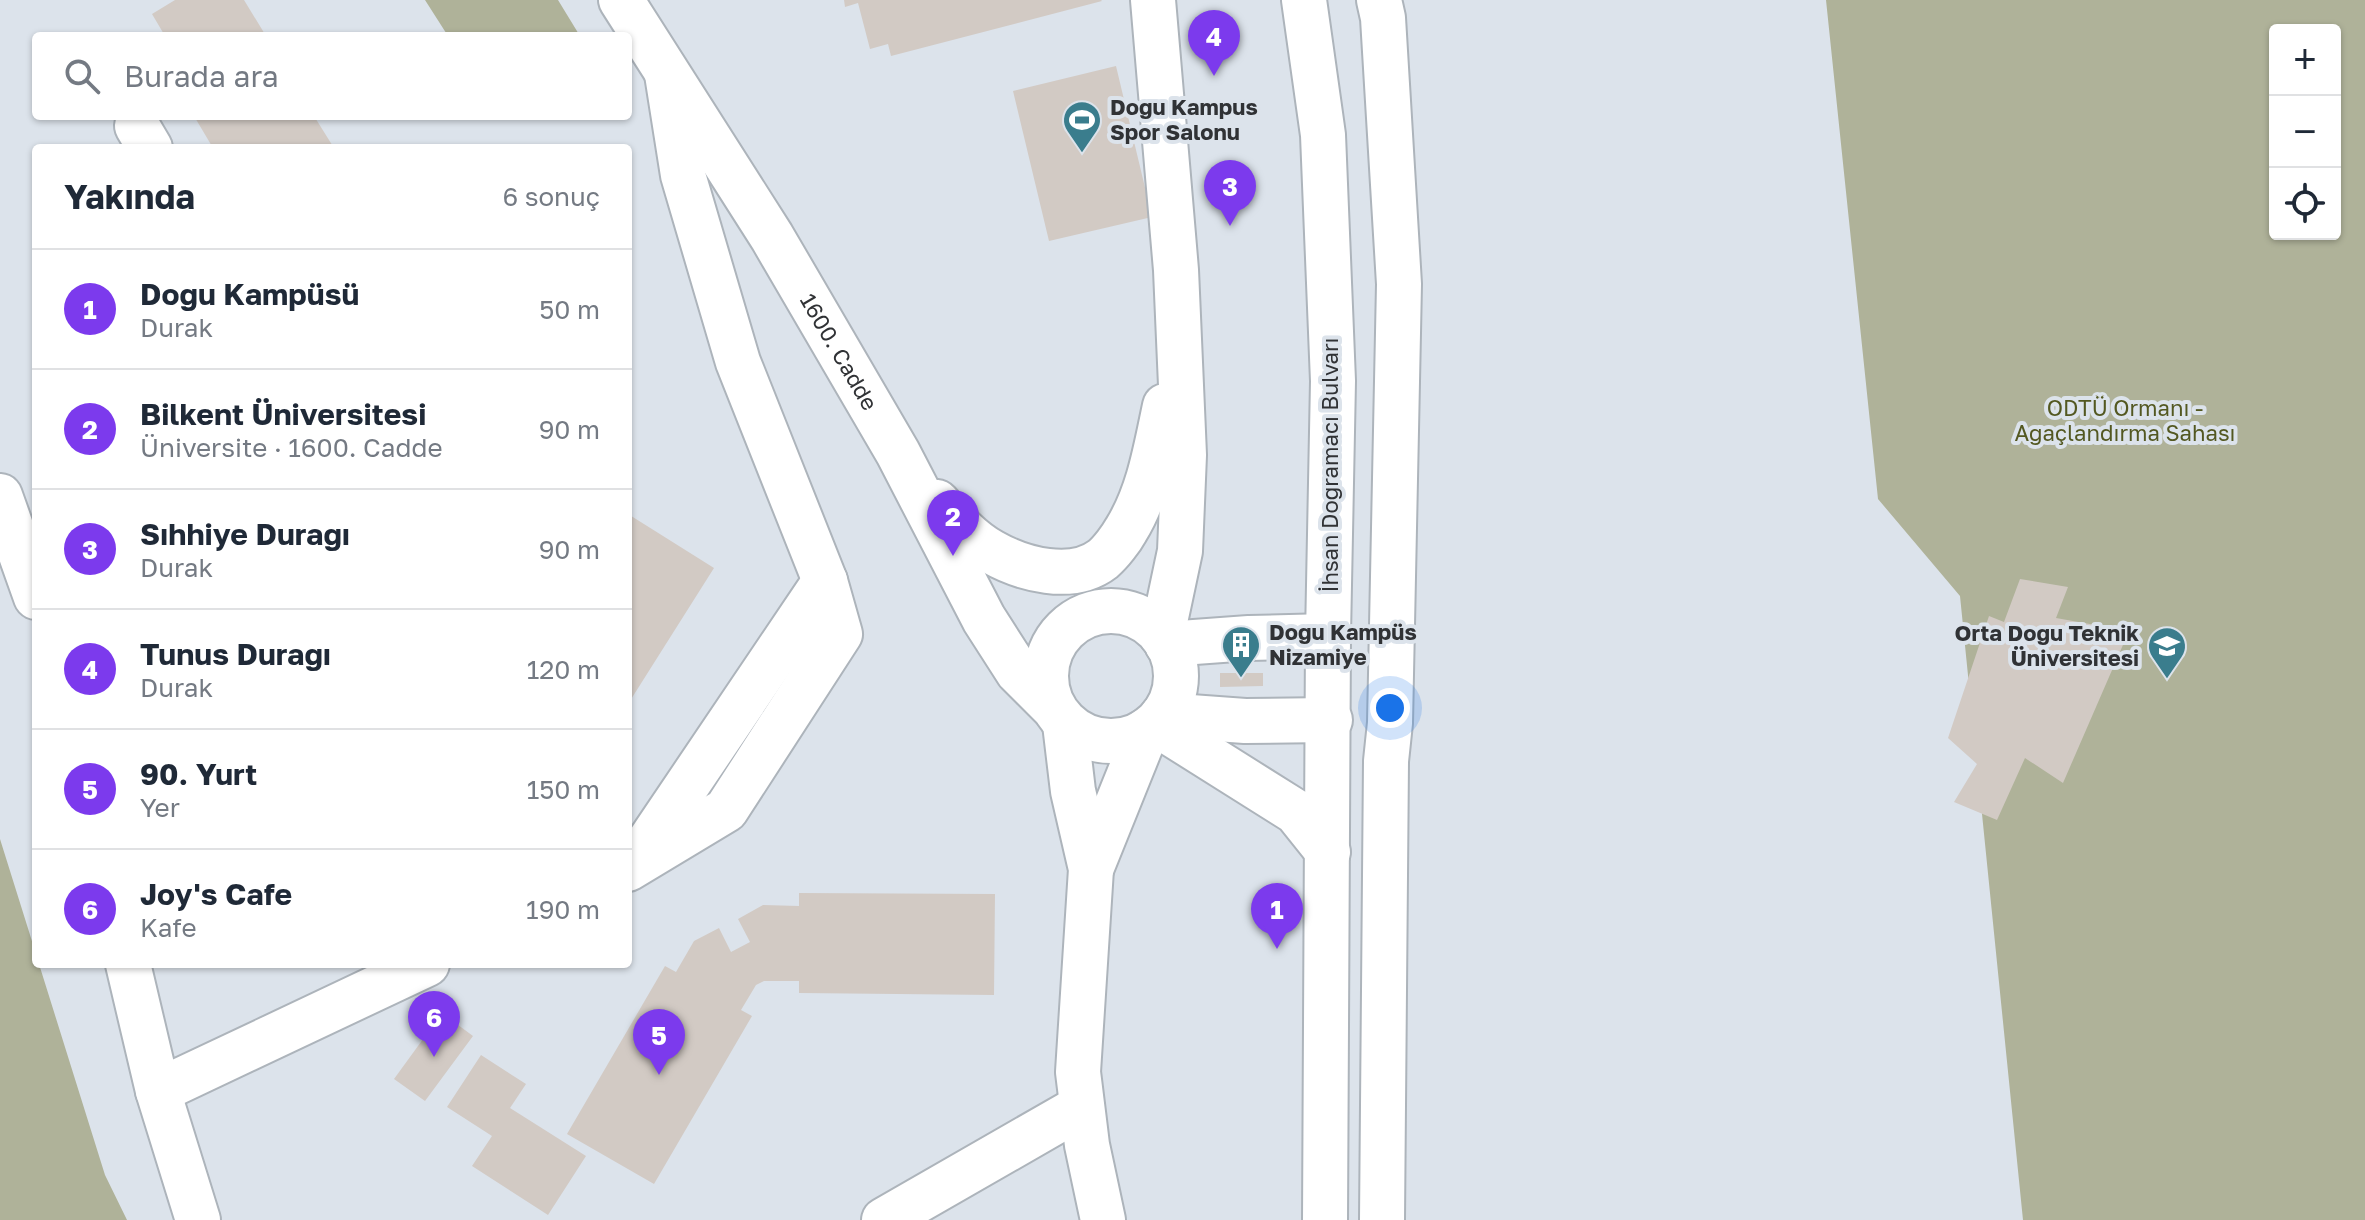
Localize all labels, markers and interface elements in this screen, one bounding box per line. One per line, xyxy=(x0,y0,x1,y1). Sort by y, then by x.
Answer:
pin: 4 xyxy=(1188,10,1240,76)
map controls xyxy=(2269,24,2341,240)
button: + xyxy=(2269,24,2341,96)
search box xyxy=(32,32,632,120)
icon: search xyxy=(60,54,104,98)
text: Burada ara xyxy=(124,58,279,94)
place label: Doğu Kampus Spor Salonu xyxy=(1110,93,1258,145)
button: − xyxy=(2269,96,2341,168)
sports icon: Doğu Kampus Spor Salonu xyxy=(1061,99,1103,154)
pin: 3 xyxy=(1204,160,1256,226)
button: locate xyxy=(2269,168,2341,240)
text: Yakında xyxy=(64,176,195,216)
text: 6 sonuç xyxy=(502,181,600,212)
text: Doğu Kampüsü xyxy=(140,276,359,312)
street label: 1600. Cadde xyxy=(795,288,884,415)
text: 1 xyxy=(83,294,97,325)
text: 50 m xyxy=(539,294,600,325)
text: Durak xyxy=(140,312,213,343)
street label: İhsan Doğramacı Bulvarı xyxy=(1316,338,1343,592)
park label: ODTÜ Ormanı - Ağaçlandırma Sahası xyxy=(2015,394,2235,446)
text: Bilkent Üniversitesi xyxy=(140,396,426,432)
text: 2 xyxy=(82,414,98,445)
text: 90 m xyxy=(539,414,600,445)
text: Üniversite · 1600. Cadde xyxy=(140,432,443,463)
pin: 2 xyxy=(927,490,979,556)
text: Sıhhiye Durağı xyxy=(140,516,350,552)
text: 3 xyxy=(82,534,98,565)
text: 90 m xyxy=(539,534,600,565)
text: Durak xyxy=(140,552,213,583)
place label: Doğu Kampüs Nizamiye xyxy=(1269,618,1417,670)
place label: Orta Doğu Teknik Üniversitesi xyxy=(1955,619,2139,671)
building icon: Doğu Kampüs Nizamiye xyxy=(1220,624,1262,679)
school or university icon: Orta Doğu Teknik Üniversitesi xyxy=(2146,625,2188,680)
text: Tunus Durağı xyxy=(140,636,331,672)
text: 4 xyxy=(82,654,98,685)
text: 120 m xyxy=(527,654,600,685)
text: Durak xyxy=(140,672,213,703)
your location xyxy=(1370,688,1410,728)
text: 90. Yurt xyxy=(140,756,257,792)
text: 5 xyxy=(82,774,98,805)
text: 150 m xyxy=(527,774,600,805)
text: Yer xyxy=(140,792,180,823)
text: Joy's Cafe xyxy=(140,876,292,912)
pin: 1 xyxy=(1251,883,1303,949)
text: 6 xyxy=(82,894,98,925)
text: 190 m xyxy=(526,894,600,925)
text: Kafe xyxy=(140,912,197,943)
pin: 6 xyxy=(408,991,460,1057)
pin: 5 xyxy=(633,1009,685,1075)

